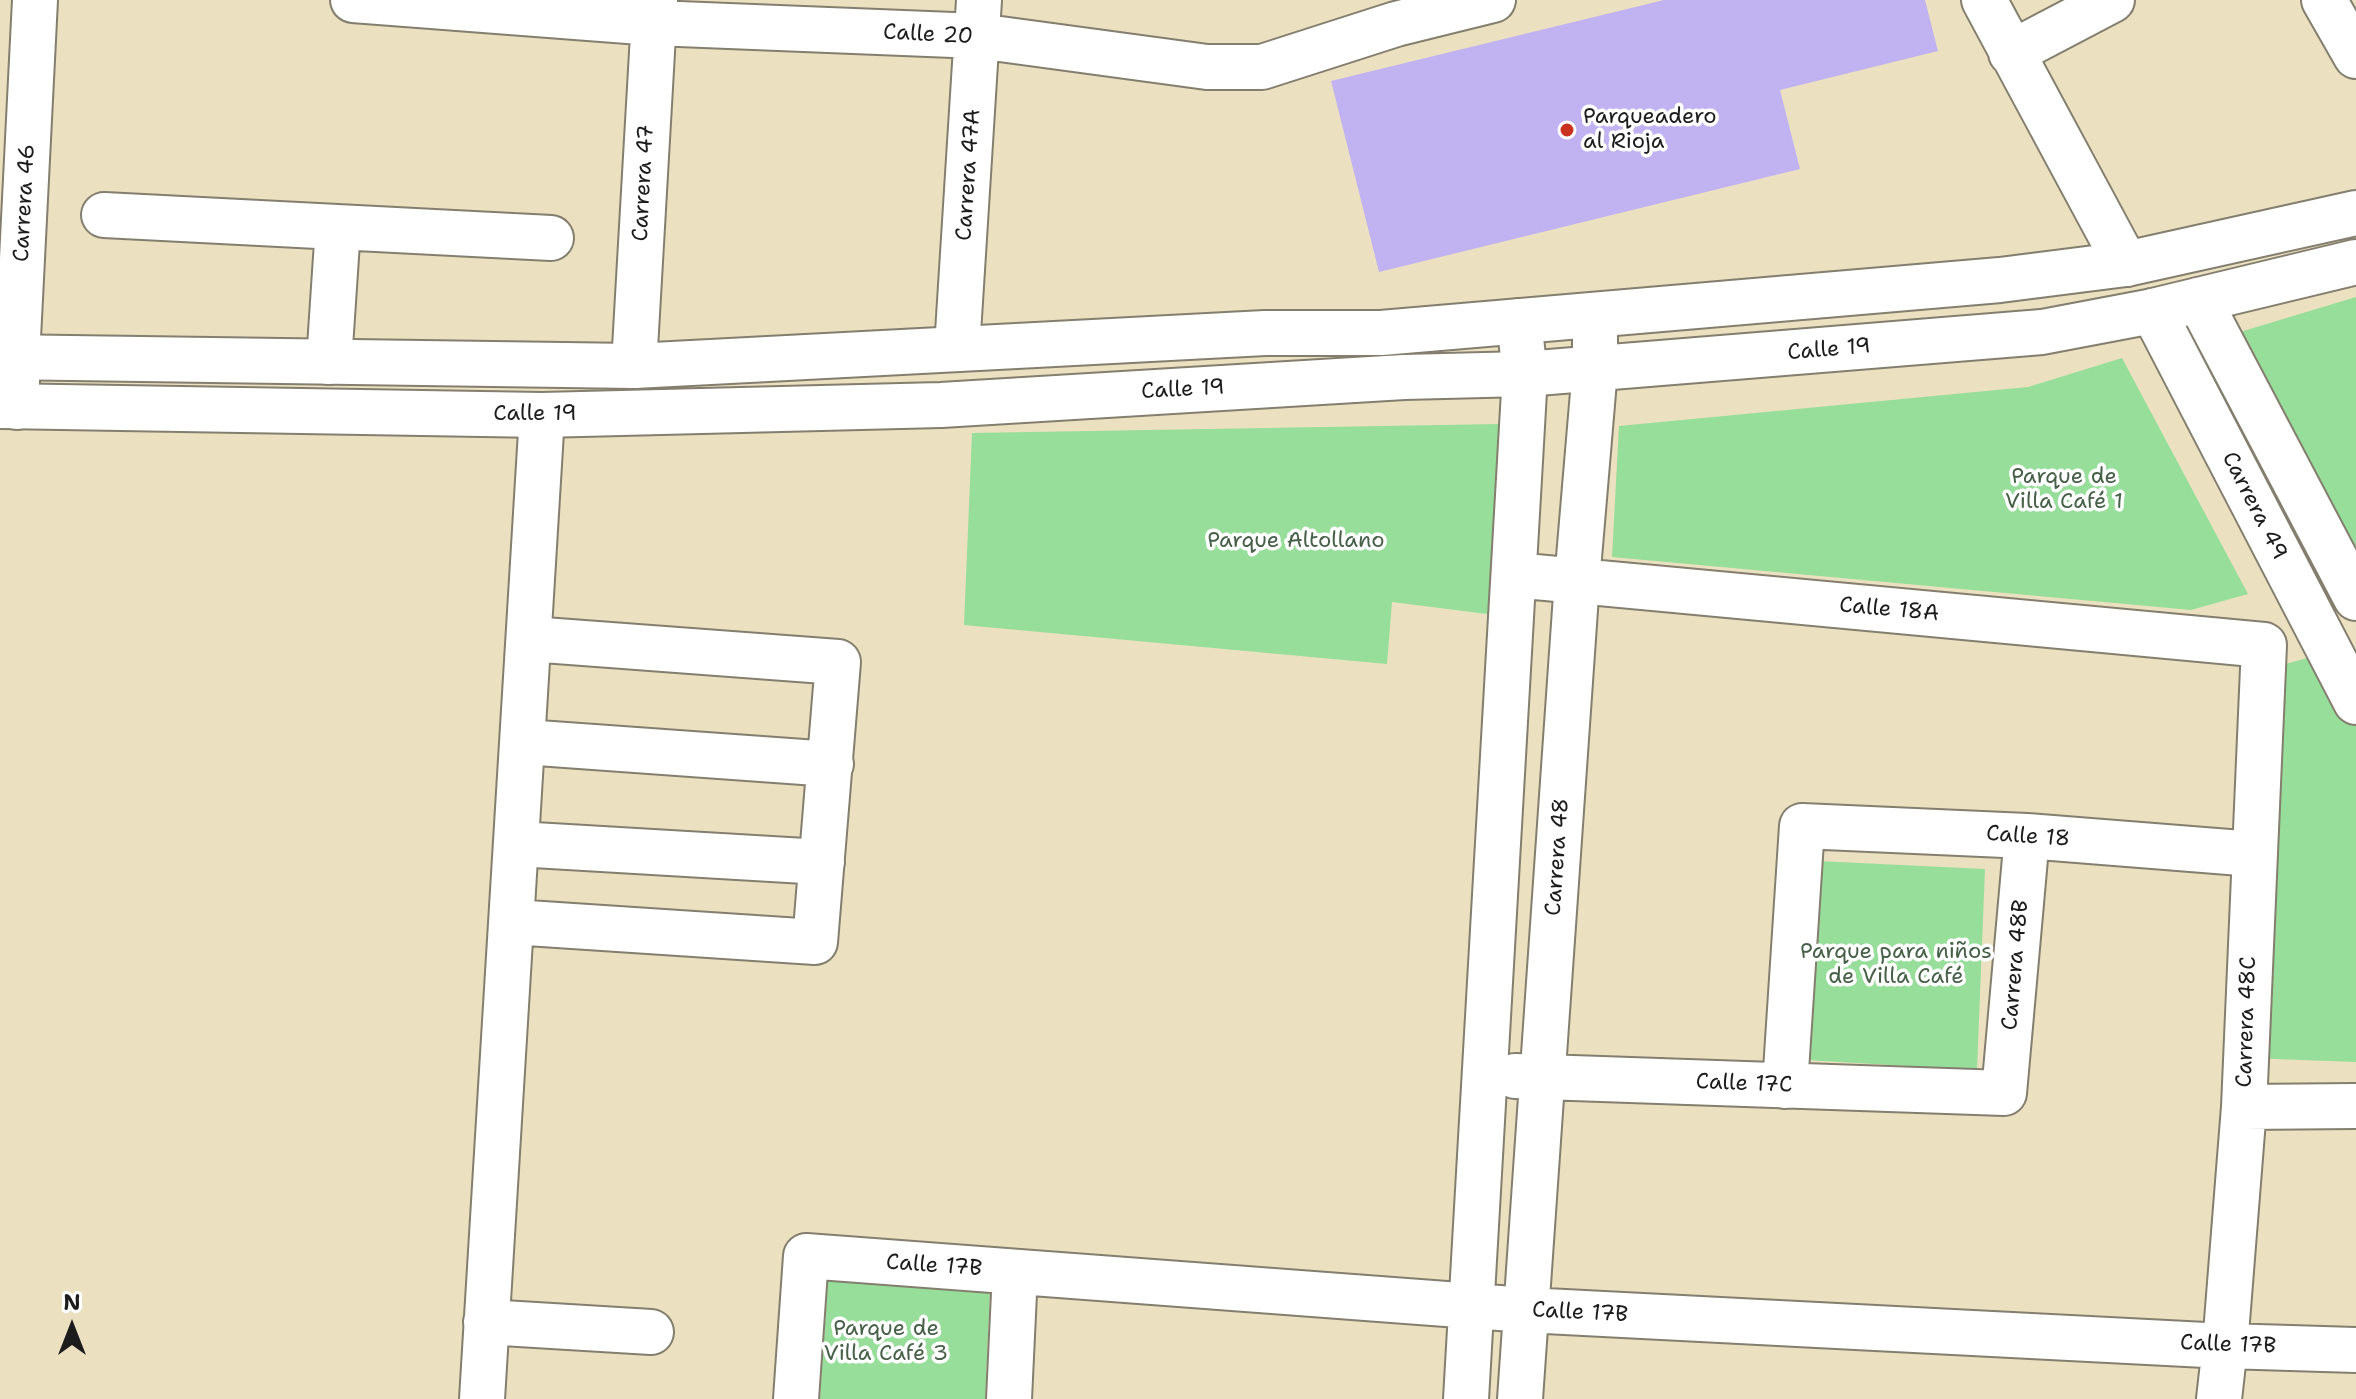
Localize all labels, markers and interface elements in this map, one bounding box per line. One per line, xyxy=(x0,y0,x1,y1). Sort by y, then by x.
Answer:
street label: Calle 20 xyxy=(882,19,974,51)
place label: Parqueadero al Rioja xyxy=(1583,104,1717,156)
street label: Carrera 47A xyxy=(951,108,987,242)
marker: Parqueadero al Rioja xyxy=(1558,121,1576,139)
street label: Carrera 47 xyxy=(628,124,660,242)
street label: Carrera 46 xyxy=(9,143,41,263)
street label: Calle 19 xyxy=(1786,333,1872,367)
street label: Calle 19 xyxy=(1141,375,1225,405)
street label: Calle 19 xyxy=(493,401,577,427)
street label: Carrera 49 xyxy=(2216,448,2292,564)
park label: Parque de Villa Café 1 xyxy=(2005,464,2123,516)
park label: Parque Altollano xyxy=(1207,528,1385,554)
street label: Calle 18A xyxy=(1838,592,1940,628)
street label: Carrera 48 xyxy=(1541,797,1575,917)
street label: Calle 18 xyxy=(1985,821,2071,853)
street label: Carrera 48B xyxy=(1997,899,2035,1031)
park label: Parque para niños de Villa Café xyxy=(1800,939,1992,990)
street label: Carrera 48C xyxy=(2232,956,2262,1088)
street label: Calle 17C xyxy=(1695,1069,1793,1099)
street label: Calle 17B xyxy=(885,1249,983,1283)
north arrow xyxy=(32,1287,112,1367)
text: N xyxy=(63,1288,81,1317)
street label: Calle 17B xyxy=(1531,1297,1629,1329)
park label: Parque de Villa Café 3 xyxy=(824,1316,948,1368)
street label: Calle 17B xyxy=(2179,1330,2277,1360)

